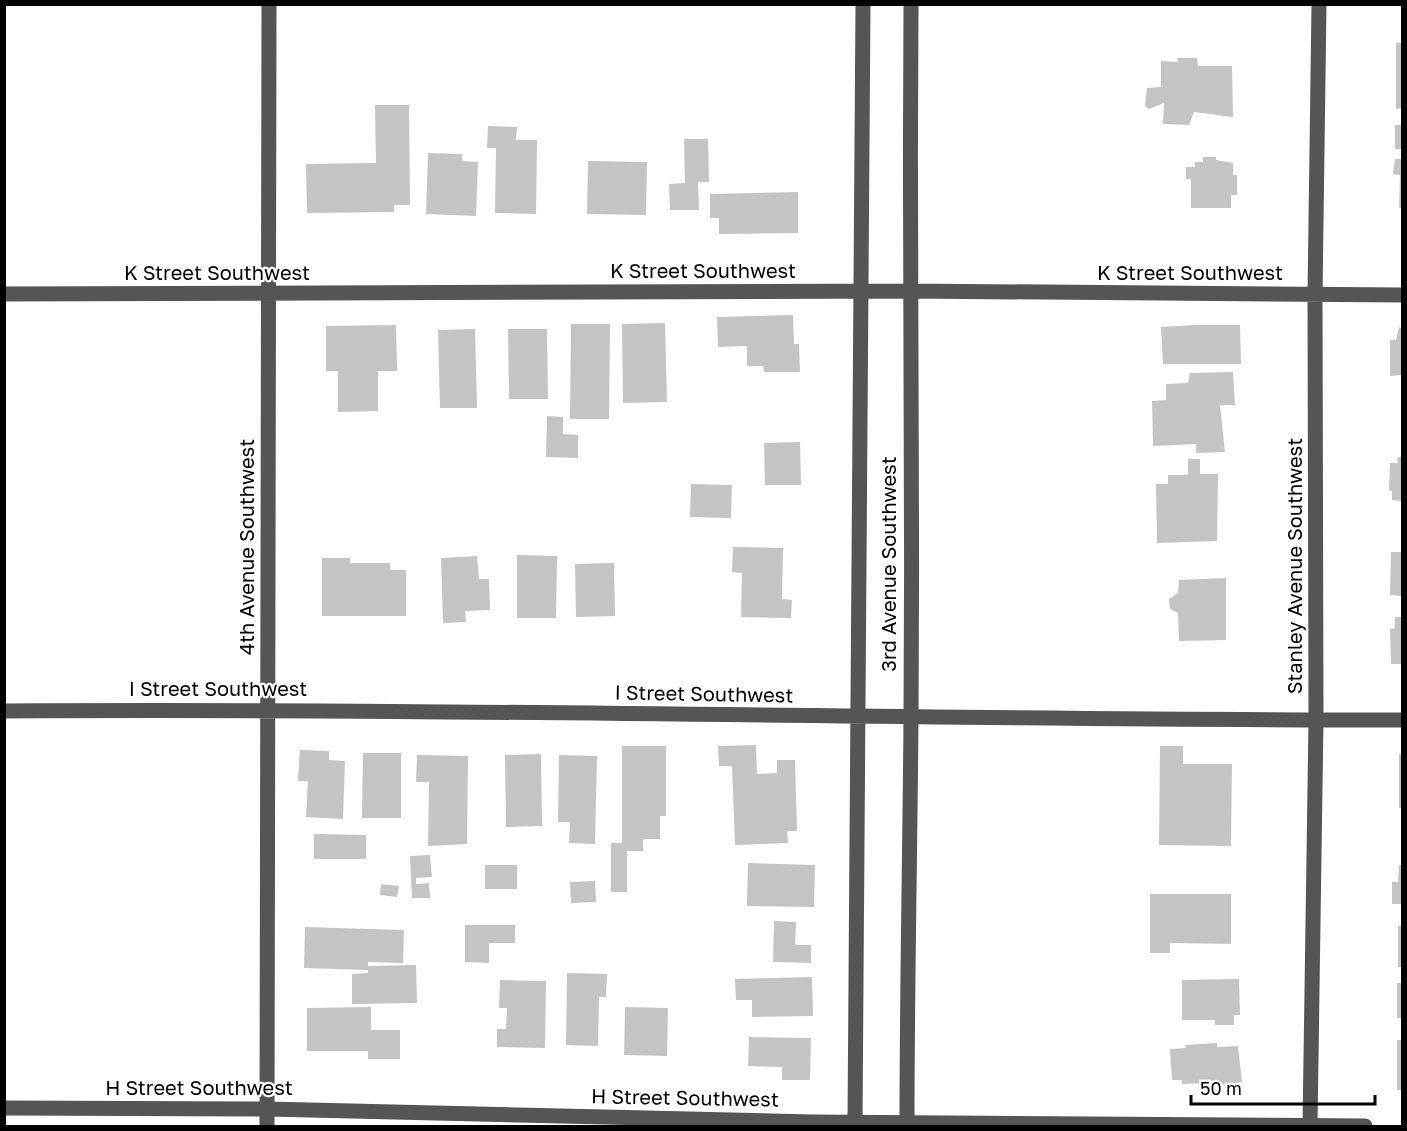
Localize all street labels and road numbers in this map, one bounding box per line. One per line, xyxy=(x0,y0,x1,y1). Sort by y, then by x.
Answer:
street label: K Street Southwest xyxy=(610,258,796,282)
street label: K Street Southwest xyxy=(124,260,310,284)
street label: K Street Southwest xyxy=(1097,260,1283,284)
street label: Stanley Avenue Southwest xyxy=(1282,438,1306,694)
street label: 4th Avenue Southwest xyxy=(234,439,258,655)
street label: 3rd Avenue Southwest xyxy=(876,456,900,672)
street label: I Street Southwest xyxy=(129,676,307,700)
street label: I Street Southwest xyxy=(614,679,794,707)
street label: H Street Southwest xyxy=(105,1075,293,1099)
street label: H Street Southwest xyxy=(591,1083,779,1111)

